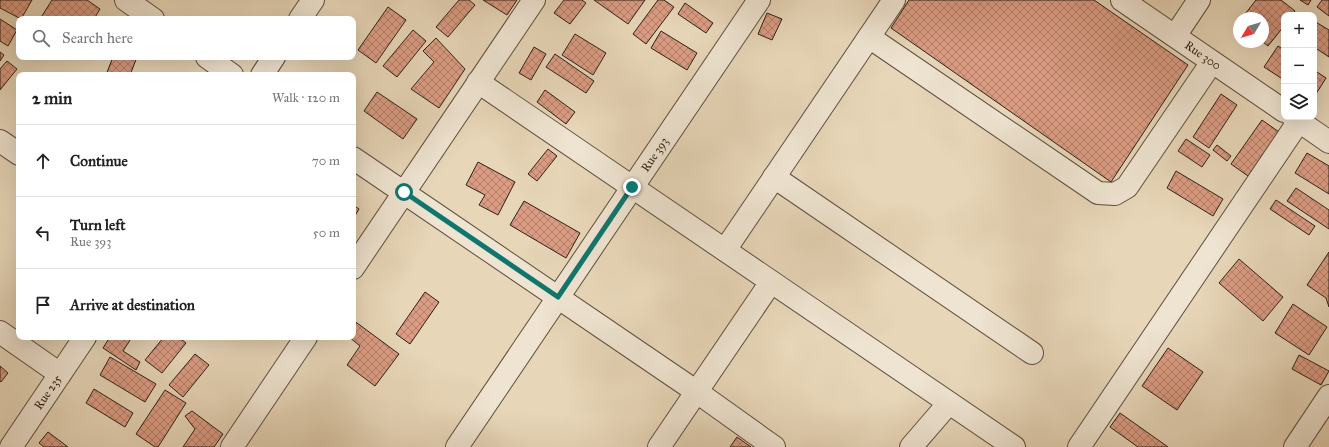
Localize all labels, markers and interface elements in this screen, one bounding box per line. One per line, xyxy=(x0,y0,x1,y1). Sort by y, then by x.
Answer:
north arrow xyxy=(1233,12,1269,48)
map controls xyxy=(1281,12,1317,120)
button: + xyxy=(1281,12,1317,48)
search box xyxy=(16,16,356,60)
icon: search xyxy=(30,27,52,49)
text: Search here xyxy=(62,29,133,47)
street label: Rue 300 xyxy=(1182,38,1224,73)
button: − xyxy=(1281,48,1317,84)
button: layers xyxy=(1281,84,1317,120)
text: 2 min xyxy=(32,88,72,109)
text: Walk · 120 m xyxy=(272,90,340,106)
street label: Rue 393 xyxy=(638,135,671,174)
icon: ahead xyxy=(32,150,54,172)
text: Continue xyxy=(70,152,128,170)
text: 70 m xyxy=(312,153,340,169)
route end xyxy=(623,178,641,196)
route start xyxy=(395,183,413,201)
text: Turn left xyxy=(70,216,126,234)
icon: left xyxy=(32,222,54,244)
text: 50 m xyxy=(313,225,340,241)
text: Rue 393 xyxy=(70,234,112,250)
icon: arrive xyxy=(32,294,54,316)
text: Arrive at destination xyxy=(70,296,195,314)
street label: Rue 235 xyxy=(31,372,65,412)

